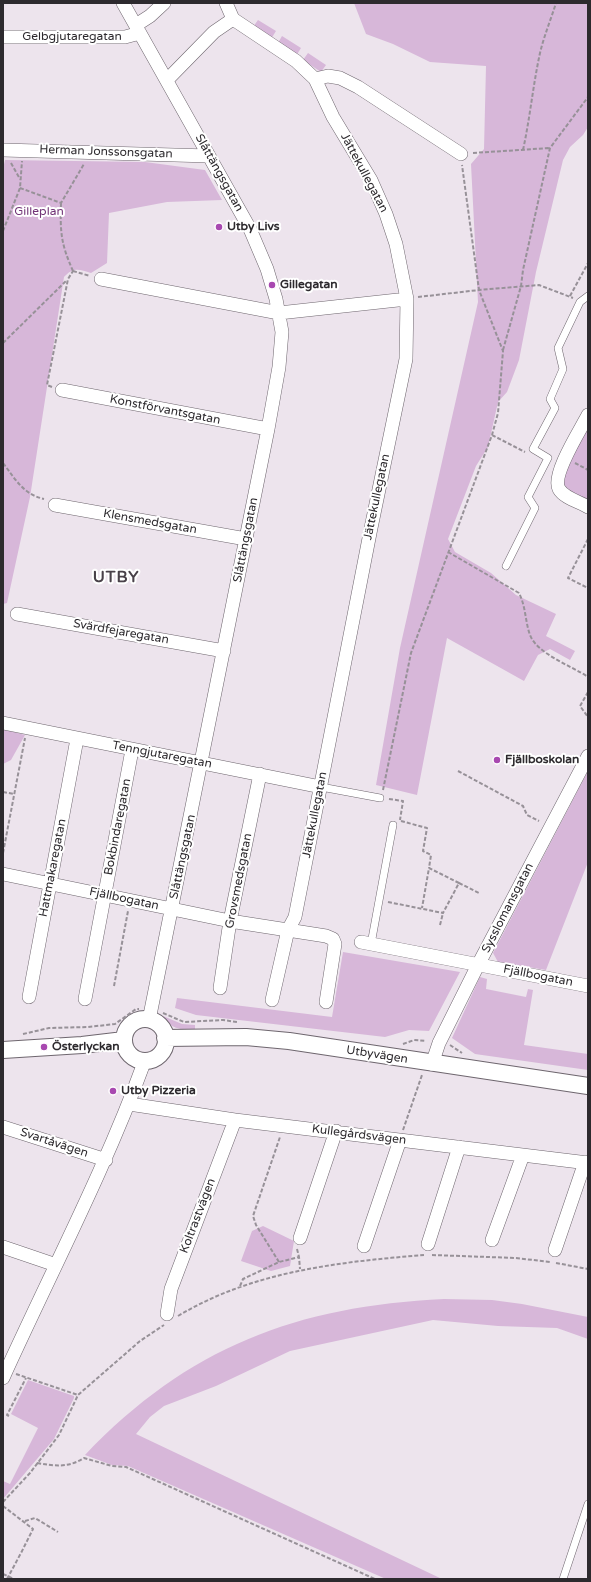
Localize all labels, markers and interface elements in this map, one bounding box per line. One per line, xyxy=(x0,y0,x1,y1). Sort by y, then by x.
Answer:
street label: Gelbgjutaregatan xyxy=(22,30,122,44)
street label: Jättekullegatan xyxy=(337,131,391,215)
street label: Slåttängsgatan xyxy=(192,132,246,214)
street label: Herman Jonssonsgatan xyxy=(39,142,173,162)
park label: Gilleplan xyxy=(14,205,64,219)
place label: Utby Livs xyxy=(227,220,280,234)
marker: Utby Livs xyxy=(214,222,224,232)
place label: Gillegatan xyxy=(280,278,338,292)
marker: Gillegatan xyxy=(267,280,277,290)
street label: Konstförvantsgatan xyxy=(108,392,222,428)
street label: Jättekullegatan xyxy=(361,453,393,541)
street label: Slåttängsgatan xyxy=(231,496,261,584)
street label: Klensmedsgatan xyxy=(102,507,198,537)
district label: UTBY xyxy=(93,568,139,588)
street label: Svärdfejaregatan xyxy=(72,616,170,648)
street label: Tenngjutaregatan xyxy=(111,738,213,772)
place label: Fjällboskolan xyxy=(505,753,579,767)
marker: Fjällboskolan xyxy=(492,755,502,765)
street label: Jättekullegatan xyxy=(300,771,330,859)
street label: Bokbindaregatan xyxy=(102,777,134,877)
street label: Slåttängsgatan xyxy=(167,813,199,901)
street label: Hattmakaregatan xyxy=(36,818,70,918)
street label: Grovsmedsgatan xyxy=(223,832,255,930)
street label: Sysslomansgatan xyxy=(479,861,537,955)
street label: Fjällbogatan xyxy=(88,885,160,913)
street label: Fjällbogatan xyxy=(502,962,574,990)
place label: Österlyckan xyxy=(52,1040,119,1054)
marker: Österlyckan xyxy=(39,1042,49,1052)
street label: Utbyvägen xyxy=(345,1043,409,1067)
place label: Utby Pizzeria xyxy=(121,1084,196,1098)
marker: Utby Pizzeria xyxy=(108,1086,118,1096)
street label: Kullegårdsvägen xyxy=(311,1122,407,1148)
street label: Svartåvägen xyxy=(18,1125,90,1161)
street label: Koltrastvägen xyxy=(177,1176,219,1256)

